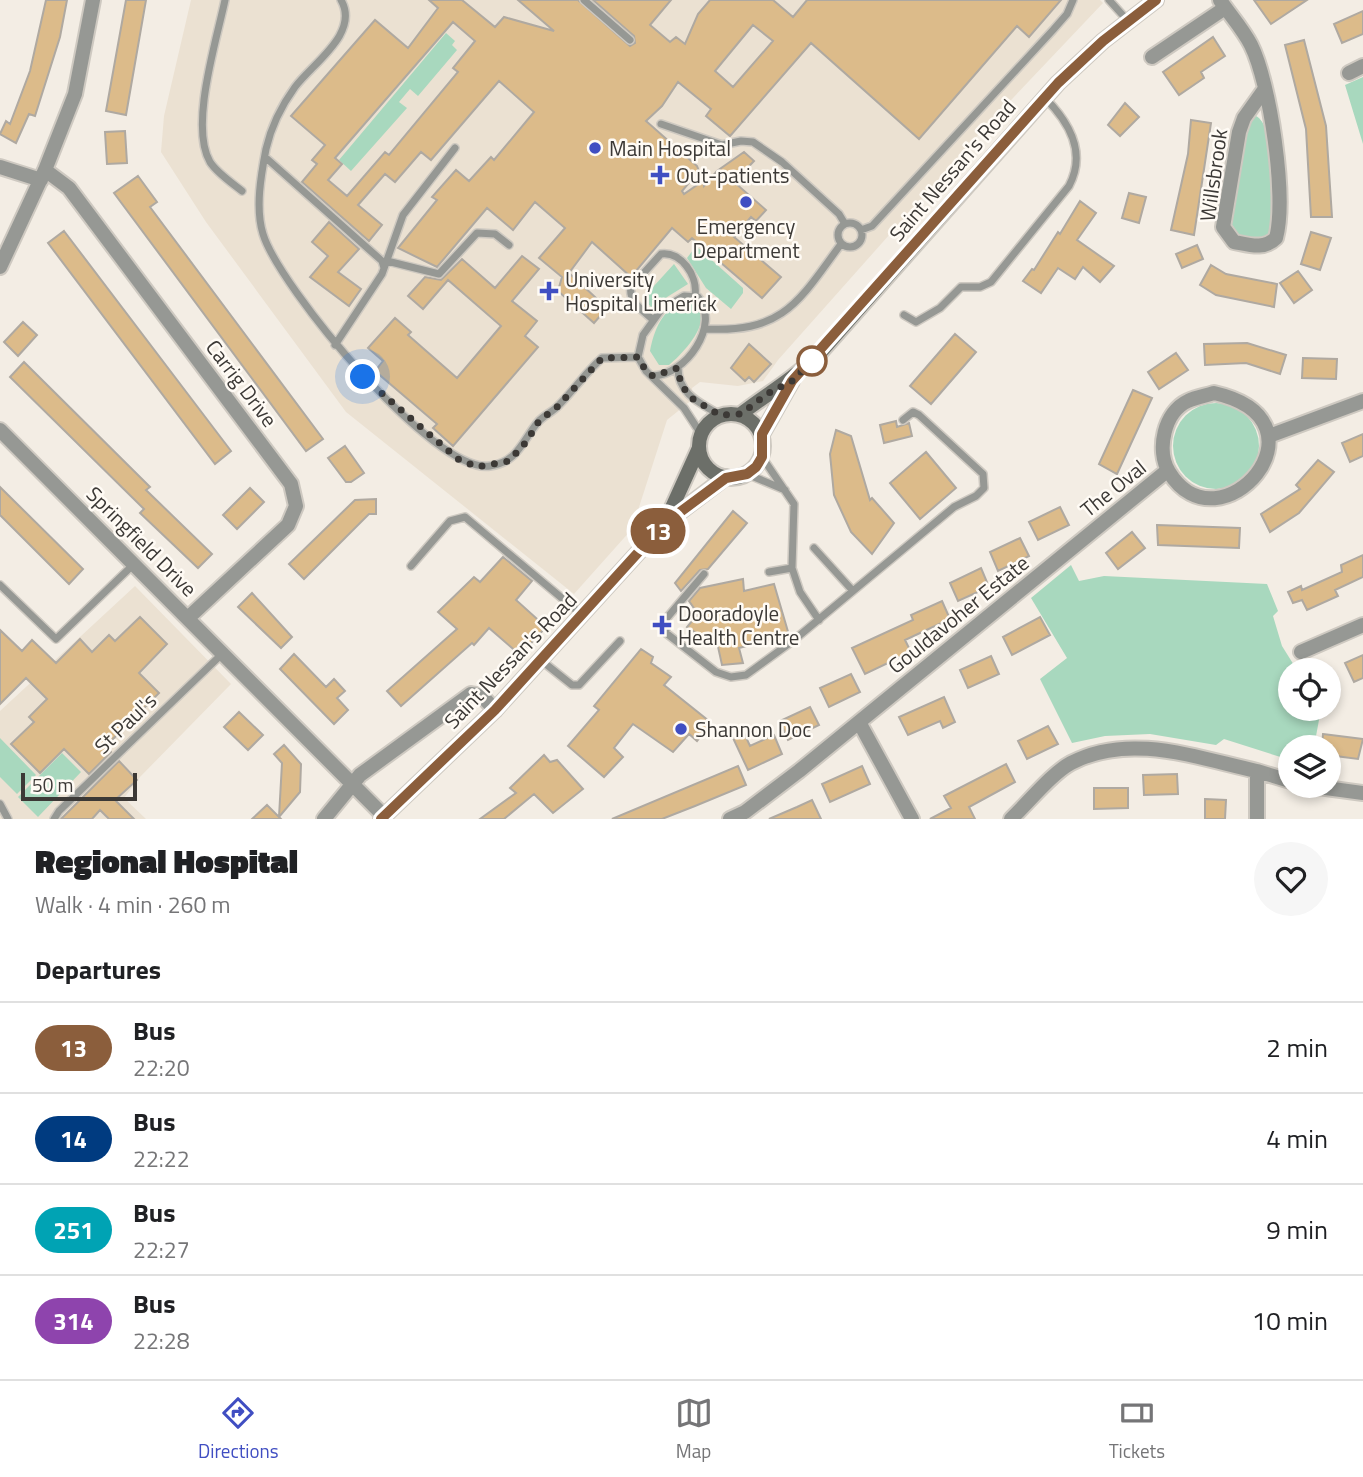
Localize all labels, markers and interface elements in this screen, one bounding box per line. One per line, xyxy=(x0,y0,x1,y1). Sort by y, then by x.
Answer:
street label: Saint Nessan's Road xyxy=(881,92,1023,248)
street label: Willsbrook xyxy=(1191,127,1235,223)
place label: Main Hospital xyxy=(609,132,731,164)
marker: Main Hospital xyxy=(587,140,603,156)
place label: Out-patients xyxy=(676,159,790,191)
marker: Out-patients xyxy=(650,165,670,185)
marker: Emergency Department xyxy=(738,194,754,210)
place label: Emergency Department xyxy=(692,210,800,266)
place label: University Hospital Limerick xyxy=(565,263,717,319)
marker: University Hospital Limerick xyxy=(539,281,559,301)
street label: Carrig Drive xyxy=(198,332,286,434)
unlabelled marker xyxy=(797,346,827,376)
your location xyxy=(345,359,380,394)
street label: The Oval xyxy=(1073,451,1153,525)
street label: Springfield Drive xyxy=(79,478,205,604)
line badge: 13 xyxy=(626,508,690,554)
text: 13 xyxy=(645,513,671,549)
street label: Gouldavoher Estate xyxy=(880,547,1036,681)
street label: Saint Nessan's Road xyxy=(436,584,584,736)
place label: Dooradoyle Health Centre xyxy=(678,597,799,653)
marker: Dooradoyle Health Centre xyxy=(652,615,672,635)
map controls xyxy=(1278,658,1341,798)
button: locate xyxy=(1278,658,1341,721)
street label: St Paul's xyxy=(87,685,163,761)
place label: Shannon Doc xyxy=(695,713,812,745)
marker: Shannon Doc xyxy=(673,721,689,737)
button: layers xyxy=(1278,735,1341,798)
scale bar xyxy=(21,770,136,802)
text: 50 m xyxy=(32,770,73,799)
text: Regional Hospital xyxy=(35,836,298,886)
button: heart xyxy=(1254,842,1328,916)
text: Walk · 4 min · 260 m xyxy=(35,887,231,922)
text: Departures xyxy=(35,950,161,989)
text: Bus xyxy=(133,1011,175,1050)
text: 2 min xyxy=(1266,1028,1328,1067)
text: 13 xyxy=(60,1030,87,1066)
text: 22:20 xyxy=(133,1050,190,1085)
text: Bus xyxy=(133,1102,175,1141)
text: 4 min xyxy=(1266,1119,1328,1158)
text: 14 xyxy=(60,1121,87,1157)
text: 22:22 xyxy=(133,1141,190,1176)
text: Bus xyxy=(133,1193,175,1232)
text: 9 min xyxy=(1266,1210,1328,1249)
text: 251 xyxy=(53,1212,94,1248)
text: 22:27 xyxy=(133,1232,190,1267)
text: Bus xyxy=(133,1284,175,1323)
text: 10 min xyxy=(1252,1301,1328,1340)
text: 314 xyxy=(53,1303,94,1339)
text: 22:28 xyxy=(133,1323,190,1358)
tab: Directions xyxy=(198,1394,279,1465)
tab: Map xyxy=(675,1394,713,1465)
tab: Tickets xyxy=(1109,1394,1165,1465)

